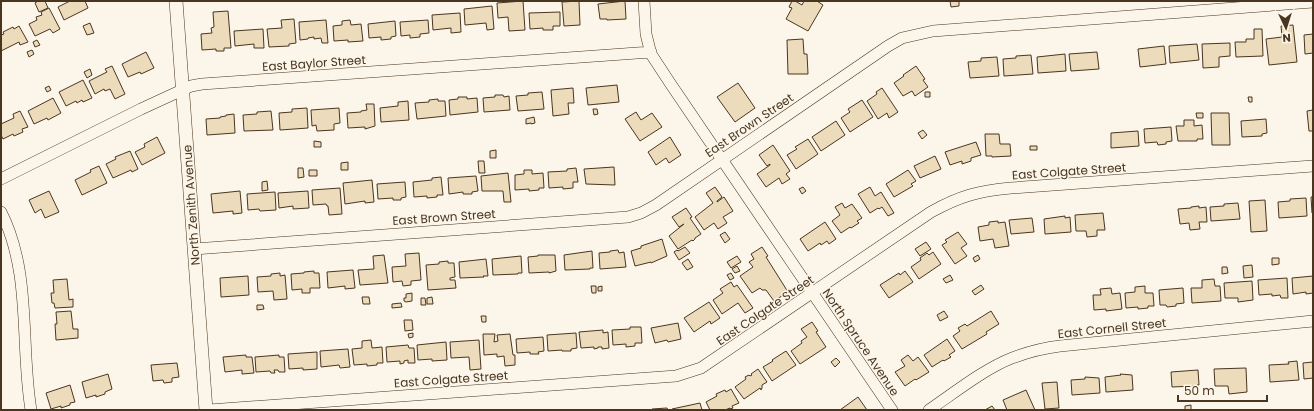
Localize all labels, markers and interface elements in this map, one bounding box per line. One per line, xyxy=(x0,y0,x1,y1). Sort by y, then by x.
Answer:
north arrow xyxy=(1266,8,1306,48)
text: N xyxy=(1282,30,1291,46)
street label: East Baylor Street xyxy=(262,51,366,75)
street label: East Brown Street xyxy=(701,89,797,161)
street label: North Zenith Avenue xyxy=(178,144,204,266)
street label: East Colgate Street xyxy=(1011,159,1127,183)
street label: East Brown Street xyxy=(392,205,496,229)
street label: East Colgate Street xyxy=(713,271,817,349)
street label: North Spruce Avenue xyxy=(819,285,903,399)
street label: East Cornell Street xyxy=(1057,314,1167,342)
street label: East Colgate Street xyxy=(393,367,509,391)
scale bar xyxy=(1178,377,1267,403)
text: 50 m xyxy=(1184,382,1215,399)

